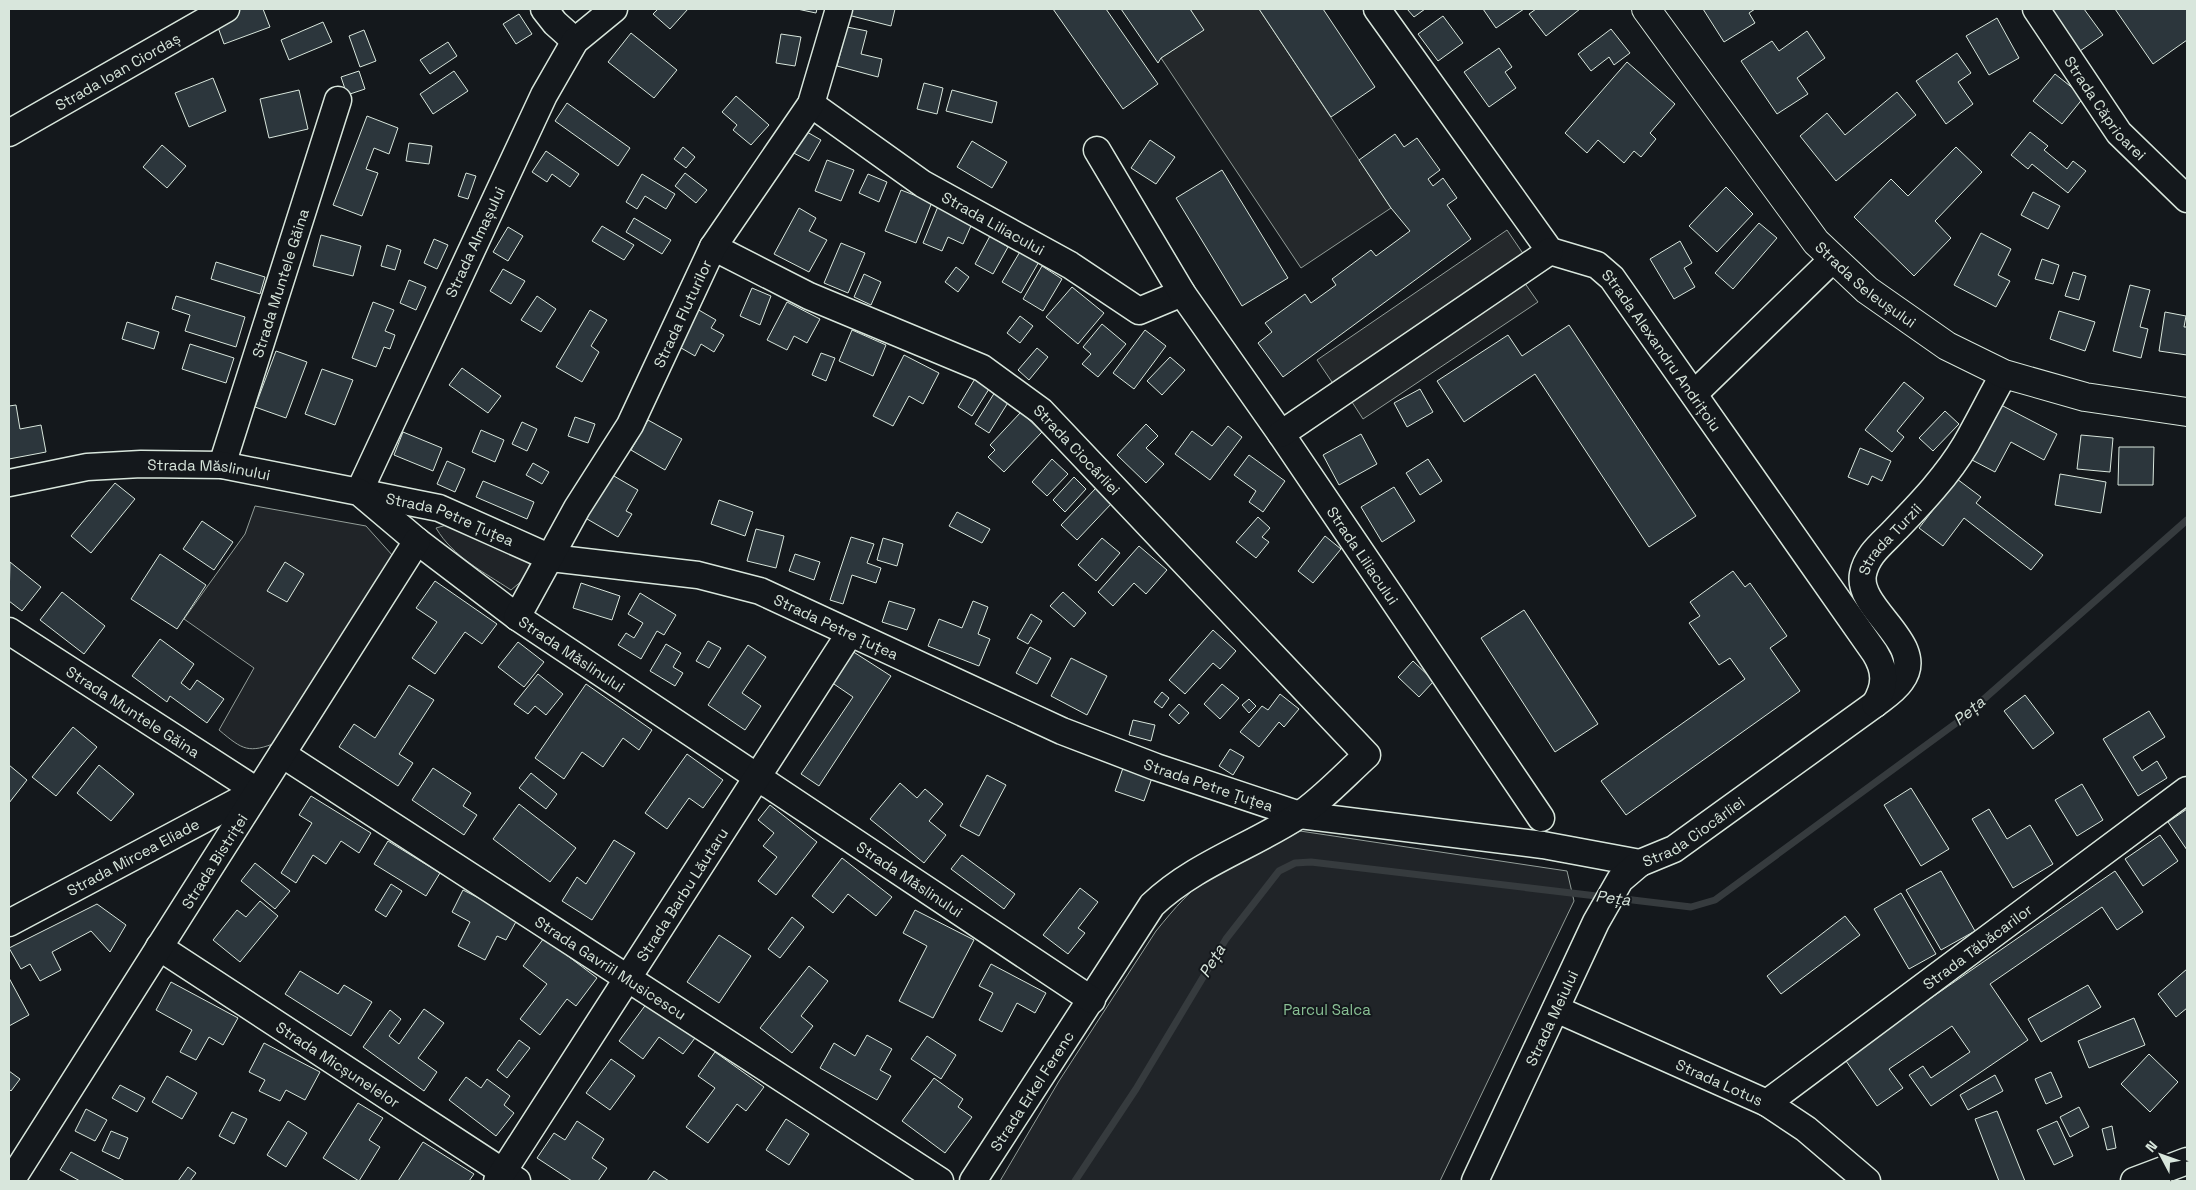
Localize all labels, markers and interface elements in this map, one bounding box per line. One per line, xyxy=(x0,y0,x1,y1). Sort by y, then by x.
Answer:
street label: Strada Ioan Ciordaș xyxy=(52,28,184,114)
street label: Strada Căprioarei xyxy=(2061,52,2150,164)
street label: Strada Almașului xyxy=(441,184,509,300)
street label: Strada Liliacului xyxy=(939,187,1048,259)
street label: Strada Muntele Găina xyxy=(247,206,313,360)
street label: Strada Seleușului xyxy=(1812,237,1920,331)
street label: Strada Fluturilor xyxy=(649,256,716,371)
street label: Strada Alexandru Andrițoiu xyxy=(1598,264,1726,435)
street label: Strada Ciocârliei xyxy=(1030,400,1125,499)
street label: Strada Măslinului xyxy=(147,455,272,484)
street label: Strada Petre Țuțea xyxy=(384,488,517,550)
street label: Strada Turzii xyxy=(1854,499,1925,577)
street label: Strada Liliacului xyxy=(1323,502,1403,608)
street label: Strada Petre Țuțea xyxy=(771,589,902,664)
street label: Strada Măslinului xyxy=(515,611,629,696)
street label: Strada Muntele Găina xyxy=(63,661,204,762)
water label: Peța xyxy=(1949,691,1990,730)
street label: Strada Petre Țuțea xyxy=(1141,754,1276,815)
street label: Strada Ciocârliei xyxy=(1639,792,1748,871)
street label: Strada Bistriței xyxy=(177,810,251,912)
street label: Strada Mircea Eliade xyxy=(64,814,203,900)
street label: Strada Barbu Lăutaru xyxy=(632,824,732,965)
street label: Strada Măslinului xyxy=(853,837,967,921)
water label: Peța xyxy=(1594,885,1632,911)
street label: Strada Tăbăcarilor xyxy=(1919,899,2036,993)
street label: Strada Gavriil Musicescu xyxy=(532,911,690,1023)
water label: Peța xyxy=(1194,940,1230,981)
street label: Strada Meiului xyxy=(1521,967,1582,1069)
park label: Parcul Salca xyxy=(1283,1000,1371,1019)
street label: Strada Micșunelelor xyxy=(273,1017,404,1112)
street label: Strada Erkel Ferenc xyxy=(986,1027,1078,1155)
street label: Strada Lotus xyxy=(1673,1054,1766,1110)
north arrow xyxy=(2136,1130,2186,1180)
text: N xyxy=(2141,1137,2161,1156)

